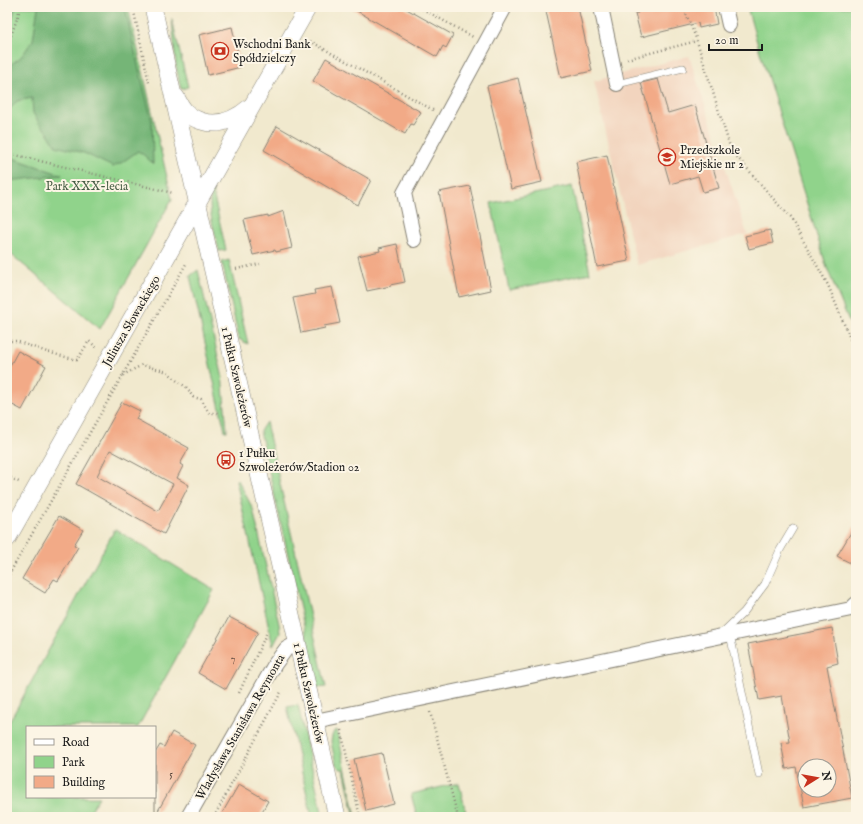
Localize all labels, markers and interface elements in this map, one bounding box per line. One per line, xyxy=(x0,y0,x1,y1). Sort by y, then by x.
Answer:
scale bar xyxy=(709,26,762,52)
text: 20 m xyxy=(715,33,738,48)
place label: Wschodni Bank Spółdzielczy xyxy=(233,37,311,67)
bank icon: Wschodni Bank Spółdzielczy xyxy=(210,41,230,61)
place label: Przedszkole Miejskie nr 2 xyxy=(680,143,744,172)
school or university icon: Przedszkole Miejskie nr 2 xyxy=(657,147,677,167)
park label: Park XXX-lecia xyxy=(46,179,129,194)
street label: Juliusza Słowackiego xyxy=(98,272,165,372)
street label: 1 Pułku Szwoleżerów xyxy=(218,325,256,430)
place label: 1 Pułku Szwoleżerów/Stadion 02 xyxy=(239,446,360,475)
bus stop icon: 1 Pułku Szwoleżerów/Stadion 02 xyxy=(216,450,236,470)
street label: 1 Pułku Szwoleżerów xyxy=(290,641,328,746)
street label: Władysława Stanisława Reymonta xyxy=(192,651,289,803)
house number: 7 xyxy=(231,653,236,666)
legend xyxy=(26,726,156,798)
text: Road xyxy=(62,735,90,750)
text: Park xyxy=(62,755,85,770)
north arrow xyxy=(797,758,837,798)
house number: 5 xyxy=(169,768,173,781)
text: N xyxy=(818,769,834,783)
text: Building xyxy=(62,775,106,790)

